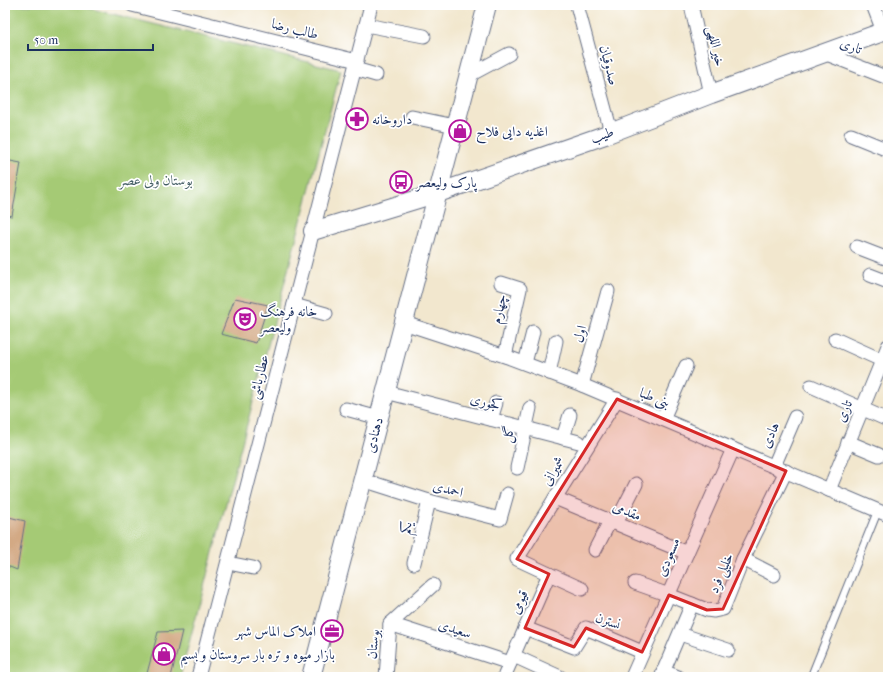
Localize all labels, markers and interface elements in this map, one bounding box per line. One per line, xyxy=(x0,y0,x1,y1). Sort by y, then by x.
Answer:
street label: طالب رضا xyxy=(270,15,320,44)
street label: خیر اللهی xyxy=(702,24,729,68)
scale bar xyxy=(28,26,153,52)
text: 50 m xyxy=(34,33,58,47)
street label: تاری xyxy=(838,34,865,58)
street label: صدوقیان xyxy=(596,43,622,87)
pharmacy icon: داروخانه xyxy=(344,106,370,132)
place label: داروخانه xyxy=(372,111,412,128)
shop icon: اغذیه دایی فلاح xyxy=(447,118,473,144)
place label: اغذیه دایی فلاح xyxy=(476,123,548,144)
street label: طیب xyxy=(588,123,616,148)
bus stop icon: پارک ولیعصر xyxy=(388,169,414,195)
park label: بوستان ولی عصر xyxy=(117,172,193,190)
place label: پارک ولیعصر xyxy=(414,174,478,193)
street label: چهارم xyxy=(488,293,514,326)
place label: خانه فرهنگ ولیعصر xyxy=(258,302,317,337)
theatre icon: خانه فرهنگ ولیعصر xyxy=(232,306,258,332)
street label: اول xyxy=(570,324,590,344)
street label: عطارباشی xyxy=(245,353,274,401)
street label: بنی طبا xyxy=(637,384,673,413)
street label: کجوری xyxy=(469,390,503,414)
street label: تاری xyxy=(832,397,856,425)
street label: دهنادی xyxy=(361,415,387,455)
street label: هادی xyxy=(757,419,783,451)
street label: گل xyxy=(498,424,520,444)
street label: شمیرانی xyxy=(538,453,568,489)
street label: احمدی xyxy=(431,477,465,501)
street label: مقدمی xyxy=(610,497,644,525)
street label: یکم xyxy=(396,519,421,537)
street label: مسعودی xyxy=(652,535,684,579)
street label: خلیلی فرد xyxy=(705,550,738,596)
street label: قیومی xyxy=(506,587,532,617)
street label: نسترن xyxy=(593,609,623,633)
street label: سعیدی xyxy=(436,616,474,642)
office icon: املاک الماس شهر xyxy=(319,618,345,644)
place label: املاک الماس شهر xyxy=(234,623,316,641)
street label: بوستان xyxy=(363,628,383,660)
shop icon: بازار میوه و تره بار سروستان و بسیم xyxy=(151,641,177,667)
place label: بازار میوه و تره بار سروستان و بسیم xyxy=(180,646,335,668)

